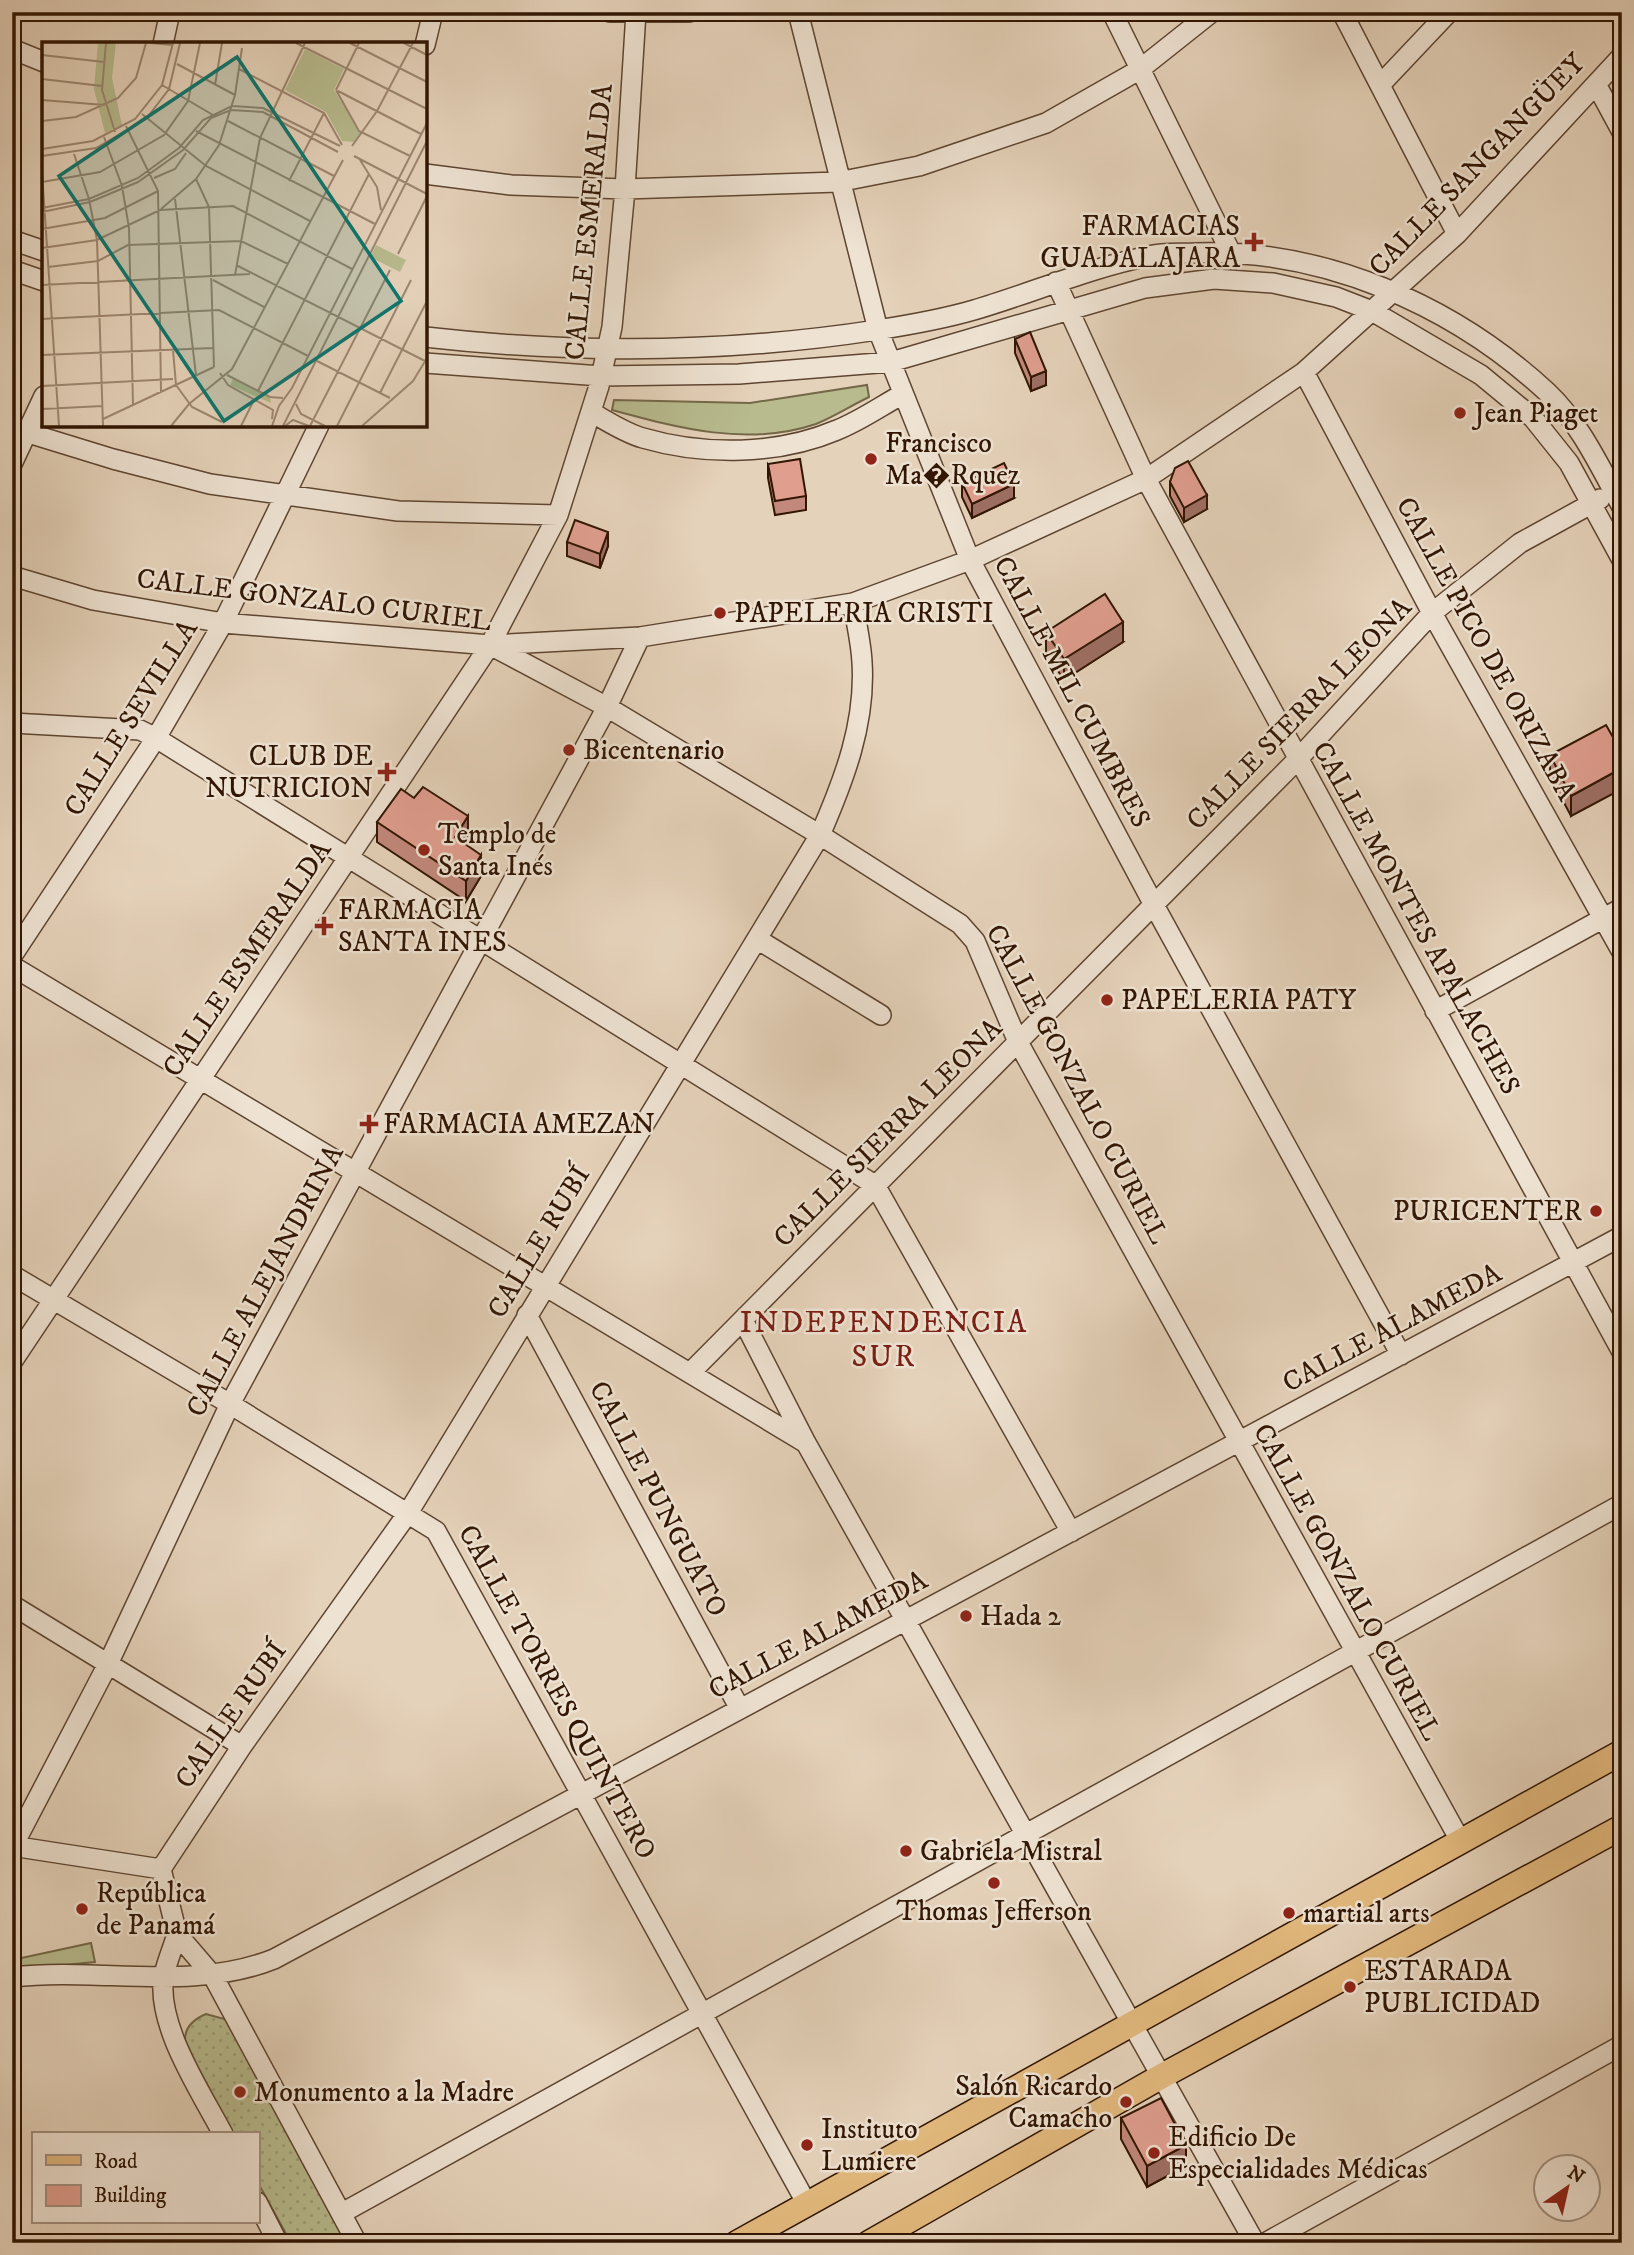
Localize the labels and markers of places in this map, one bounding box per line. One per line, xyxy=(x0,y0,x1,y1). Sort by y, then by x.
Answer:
place label: FARMACIAS GUADALAJARA xyxy=(1040,209,1241,276)
marker: FARMACIAS GUADALAJARA xyxy=(1246,234,1262,250)
place label: Jean Piaget xyxy=(1471,396,1598,431)
marker: Jean Piaget xyxy=(1452,405,1468,421)
place label: Francisco Ma�Rquez xyxy=(885,426,1020,493)
marker: Francisco Ma�Rquez xyxy=(863,451,879,467)
place label: PAPELERIA CRISTI xyxy=(734,596,994,631)
marker: PAPELERIA CRISTI xyxy=(712,605,728,621)
place label: Bicentenario xyxy=(583,733,724,768)
place label: CLUB DE NUTRICION xyxy=(205,739,373,806)
marker: Bicentenario xyxy=(561,742,577,758)
marker: CLUB DE NUTRICION xyxy=(379,764,395,780)
place label: Templo de Santa Inés xyxy=(438,817,556,884)
marker: Templo de Santa Inés xyxy=(416,842,432,858)
place label: FARMACIA SANTA INES xyxy=(338,893,507,960)
marker: FARMACIA SANTA INES xyxy=(316,918,332,934)
place label: PAPELERIA PATY xyxy=(1121,983,1356,1018)
marker: PAPELERIA PATY xyxy=(1099,992,1115,1008)
place label: FARMACIA AMEZAN xyxy=(383,1107,655,1142)
marker: FARMACIA AMEZAN xyxy=(361,1116,377,1132)
place label: PURICENTER xyxy=(1393,1194,1582,1229)
marker: PURICENTER xyxy=(1588,1203,1604,1219)
place label: Hada 2 xyxy=(980,1599,1061,1634)
marker: Hada 2 xyxy=(958,1608,974,1624)
place label: Gabriela Mistral xyxy=(920,1834,1102,1869)
marker: Gabriela Mistral xyxy=(898,1843,914,1859)
marker: Thomas Jefferson xyxy=(986,1875,1002,1891)
place label: República de Panamá xyxy=(96,1876,215,1943)
place label: Thomas Jefferson xyxy=(896,1894,1092,1929)
place label: martial arts xyxy=(1303,1896,1429,1931)
marker: República de Panamá xyxy=(74,1901,90,1917)
marker: martial arts xyxy=(1281,1905,1297,1921)
place label: ESTARADA PUBLICIDAD xyxy=(1364,1954,1540,2021)
marker: ESTARADA PUBLICIDAD xyxy=(1342,1979,1358,1995)
place label: Salón Ricardo Camacho xyxy=(955,2069,1112,2136)
place label: Monumento a la Madre xyxy=(254,2075,514,2110)
marker: Monumento a la Madre xyxy=(232,2084,248,2100)
marker: Salón Ricardo Camacho xyxy=(1118,2094,1134,2110)
place label: Instituto Lumiere xyxy=(821,2112,918,2179)
place label: Edificio De Especialidades Médicas xyxy=(1168,2120,1428,2187)
marker: Instituto Lumiere xyxy=(799,2137,815,2153)
marker: Edificio De Especialidades Médicas xyxy=(1146,2145,1162,2161)

